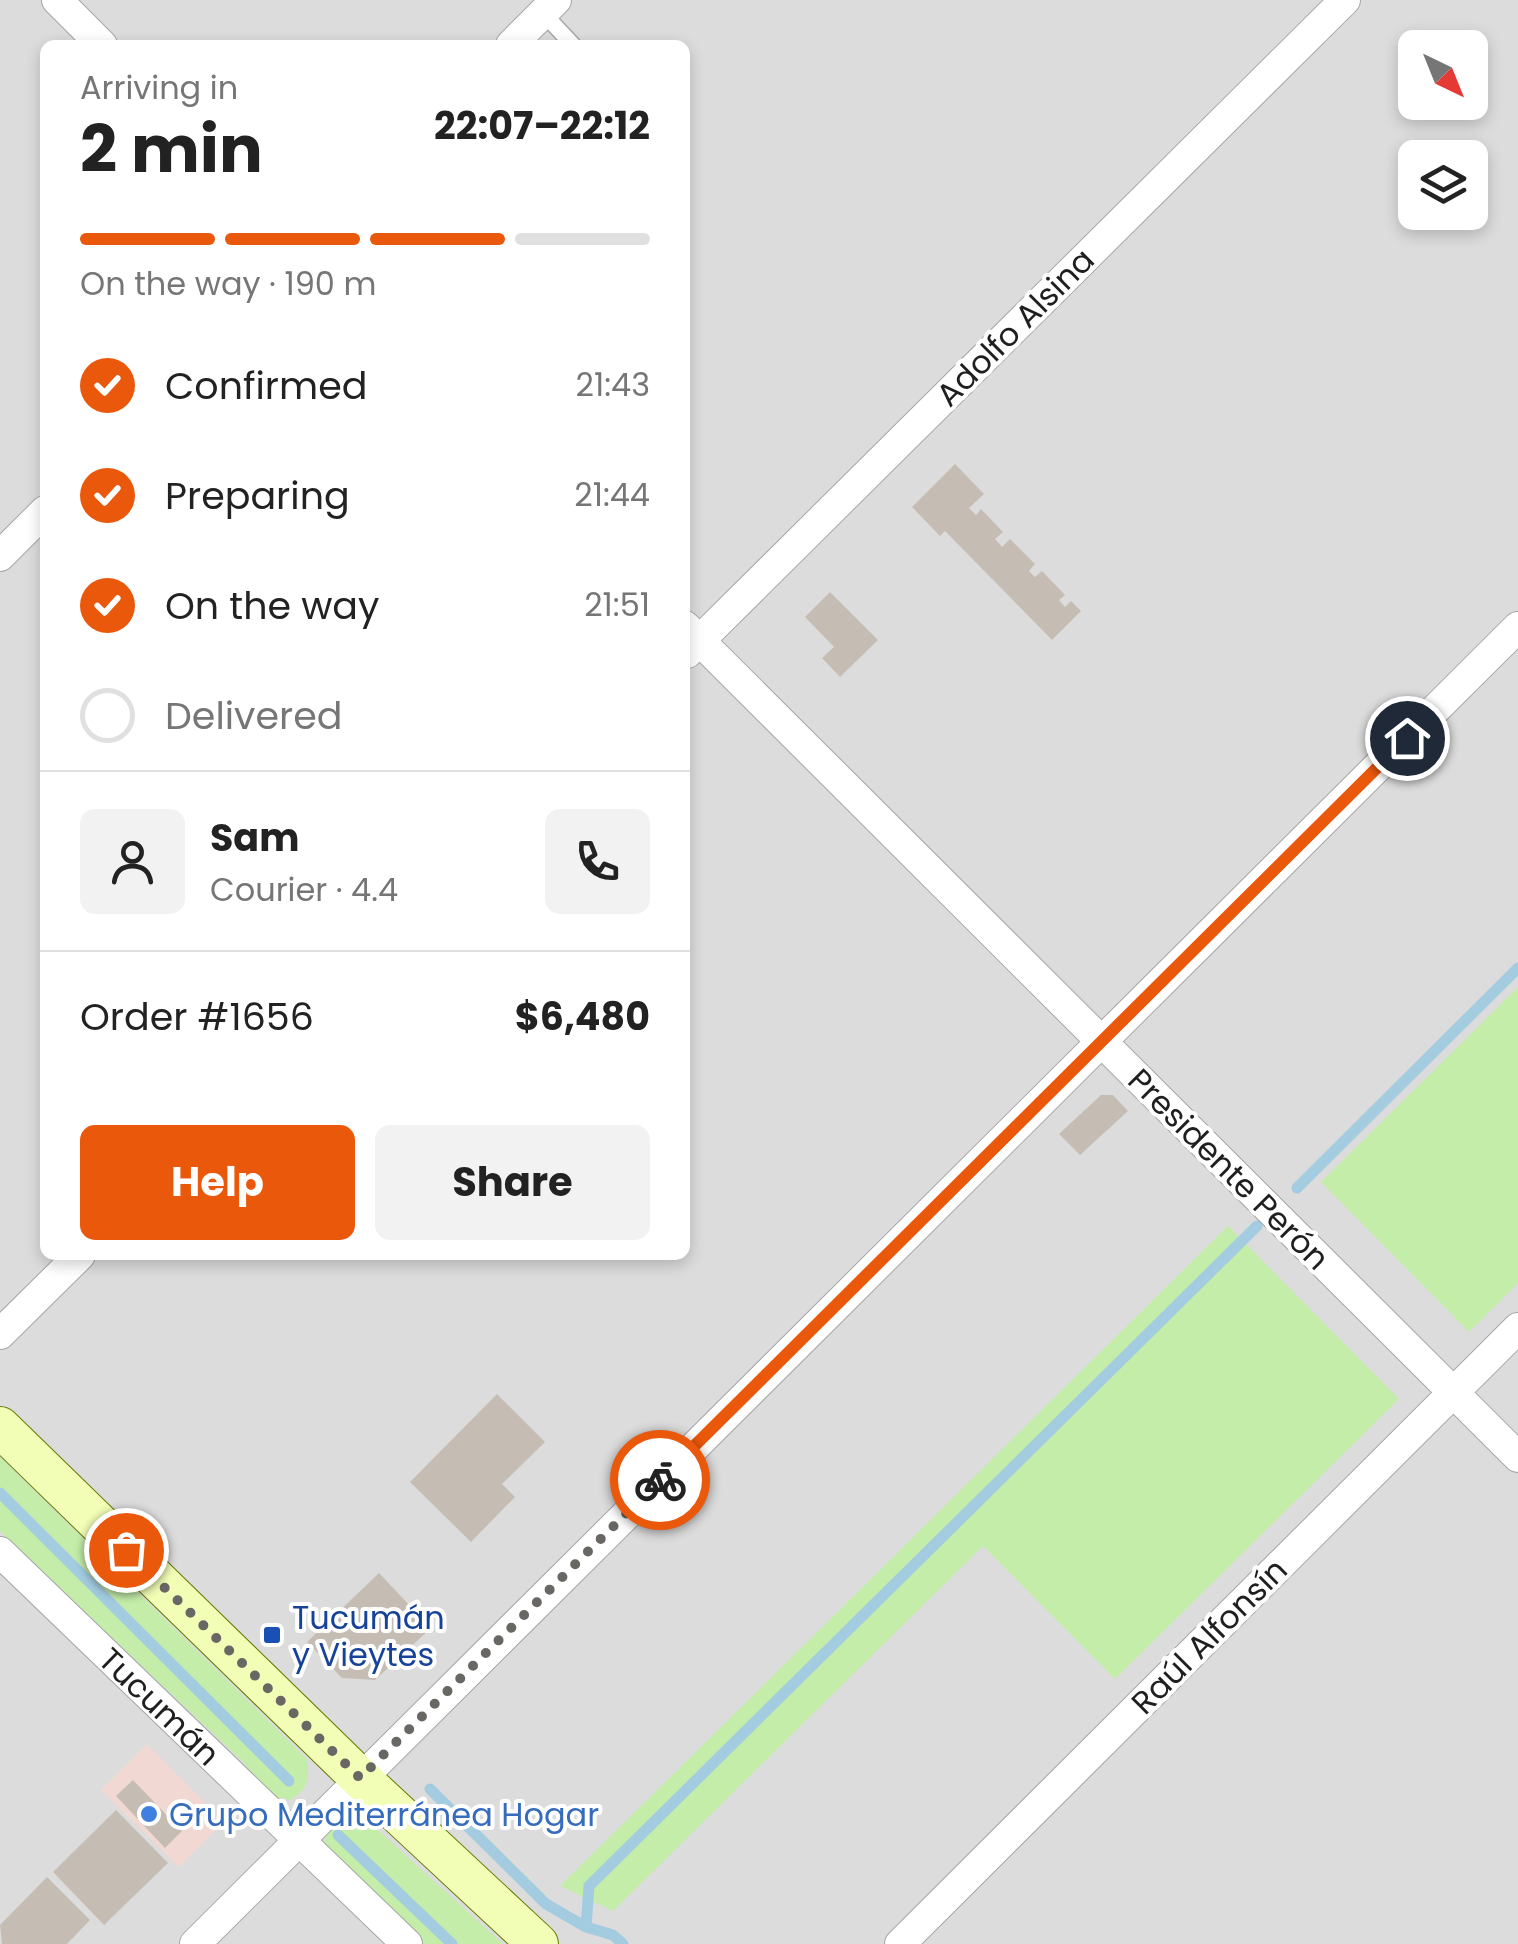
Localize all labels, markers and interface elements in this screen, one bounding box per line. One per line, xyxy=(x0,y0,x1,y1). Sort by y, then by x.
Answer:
north arrow xyxy=(1398,30,1488,120)
map controls xyxy=(1398,30,1488,230)
text: Arriving in xyxy=(80,65,238,110)
text: 22:07–22:12 xyxy=(434,99,650,152)
text: 2 min xyxy=(80,104,263,195)
button: layers xyxy=(1398,140,1488,230)
street label: Adolfo Alsina xyxy=(926,238,1104,416)
text: On the way · 190 m xyxy=(80,261,376,306)
icon: check xyxy=(80,358,135,413)
text: Confirmed xyxy=(165,359,367,412)
text: 21:43 xyxy=(576,362,650,407)
icon: check xyxy=(80,468,135,523)
text: Preparing xyxy=(165,469,350,522)
text: 21:44 xyxy=(574,472,650,517)
icon: check xyxy=(80,578,135,633)
text: On the way xyxy=(165,579,379,632)
text: 21:51 xyxy=(584,582,650,627)
text: Delivered xyxy=(165,689,342,742)
pin xyxy=(1365,696,1450,781)
icon: home xyxy=(1380,711,1435,766)
button: person xyxy=(80,809,185,914)
button: phone xyxy=(545,809,650,914)
text: Sam xyxy=(210,811,299,864)
text: Courier · 4.4 xyxy=(210,867,398,912)
text: Order #1656 xyxy=(80,990,314,1043)
text: $6,480 xyxy=(515,990,650,1043)
street label: Presidente Perón xyxy=(1118,1058,1340,1280)
button: Help xyxy=(80,1125,355,1240)
button: Share xyxy=(375,1125,650,1240)
courier xyxy=(610,1430,710,1530)
icon: bike xyxy=(633,1453,688,1508)
pin xyxy=(84,1508,169,1593)
icon: bag xyxy=(99,1523,154,1578)
street label: Raúl Alfonsín xyxy=(1121,1548,1297,1724)
place label: Tucumán y Vieytes xyxy=(292,1595,445,1677)
marker: Tucumán y Vieytes xyxy=(261,1624,283,1646)
street label: Tucumán xyxy=(89,1637,231,1775)
place label: Grupo Mediterránea Hogar xyxy=(169,1792,599,1837)
marker: Grupo Mediterránea Hogar xyxy=(138,1803,160,1825)

